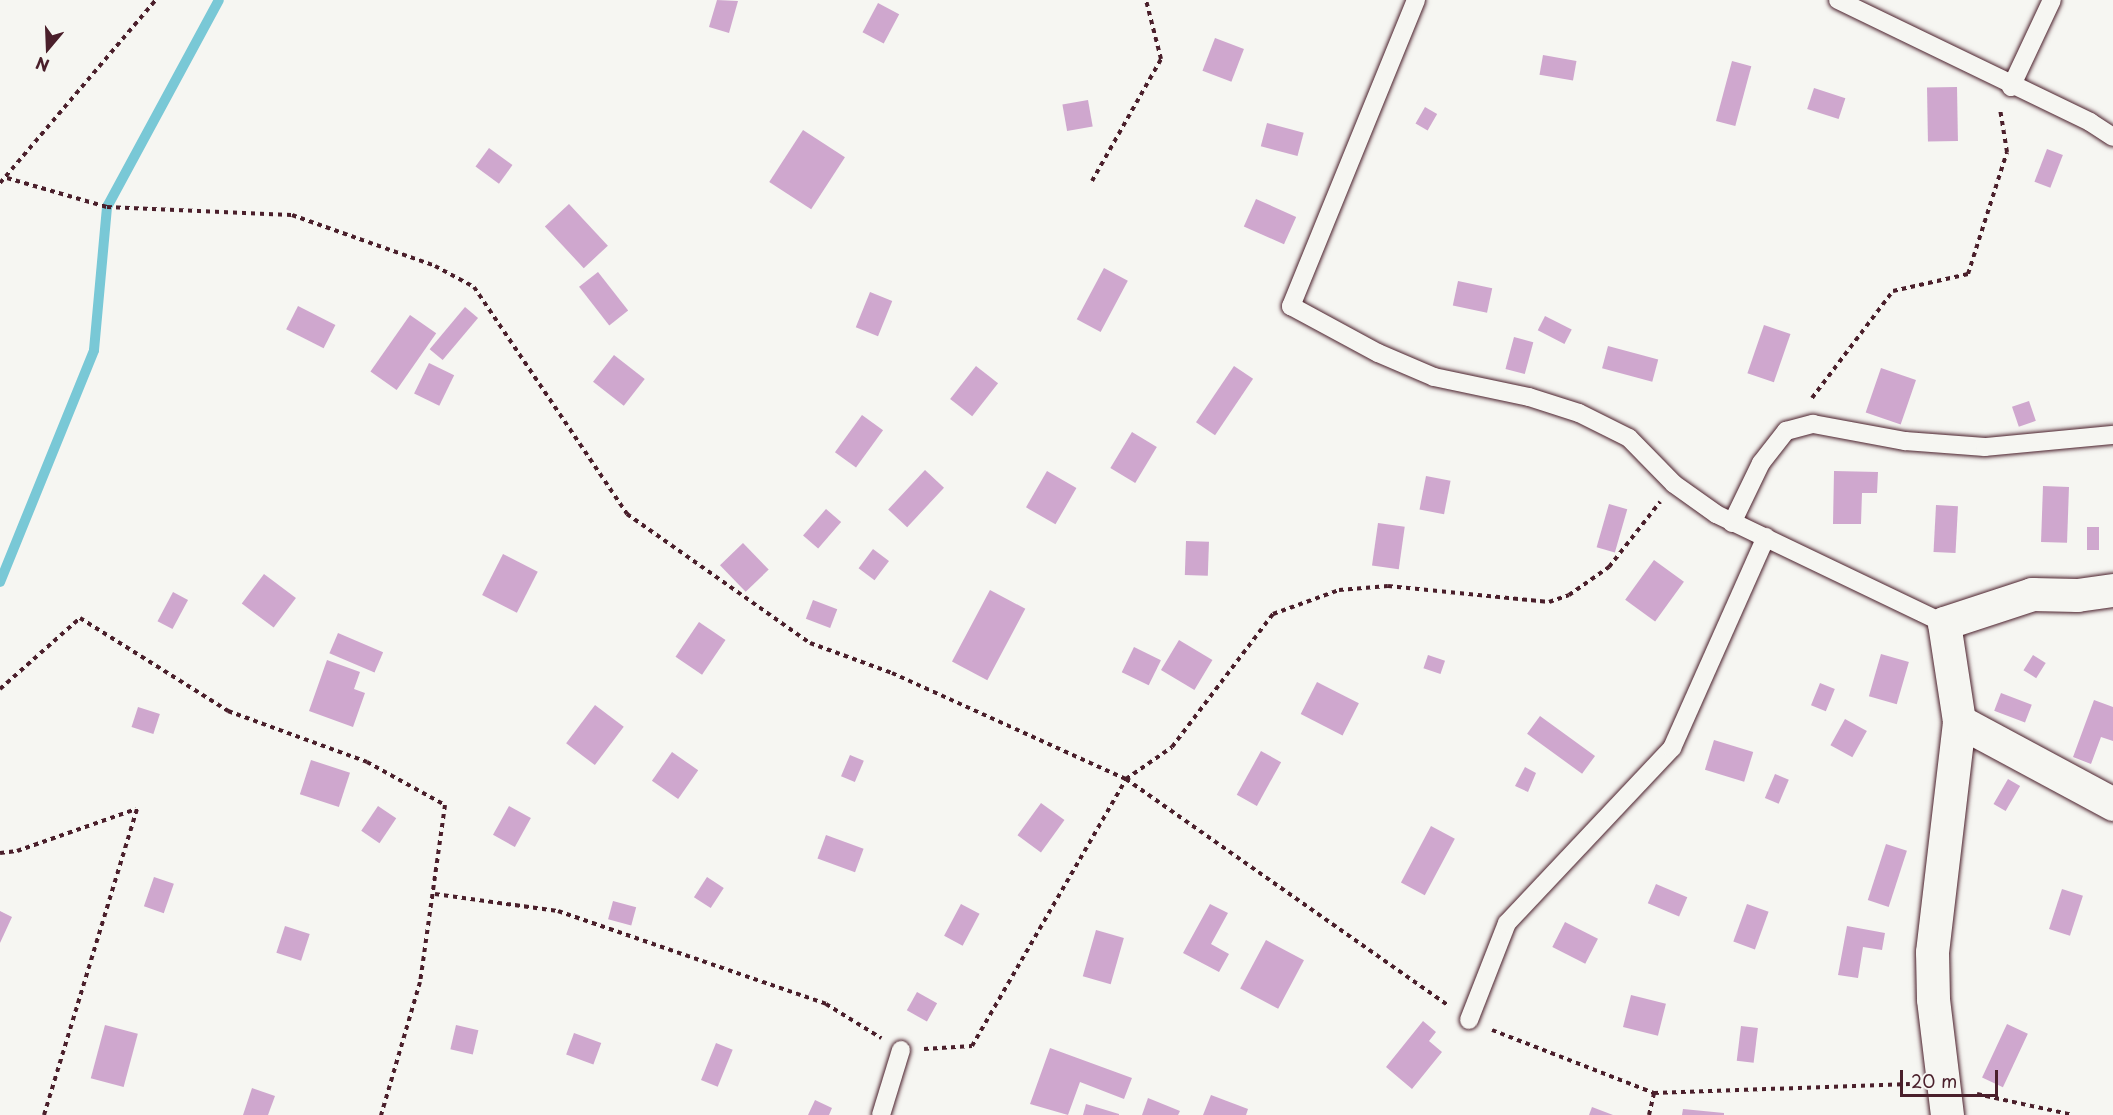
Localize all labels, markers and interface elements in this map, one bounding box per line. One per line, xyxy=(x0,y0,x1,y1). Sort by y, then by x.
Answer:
north arrow xyxy=(18,18,78,78)
text: N xyxy=(32,52,52,78)
scale bar xyxy=(1903,1058,2000,1096)
text: 20 m xyxy=(1911,1067,1957,1094)

